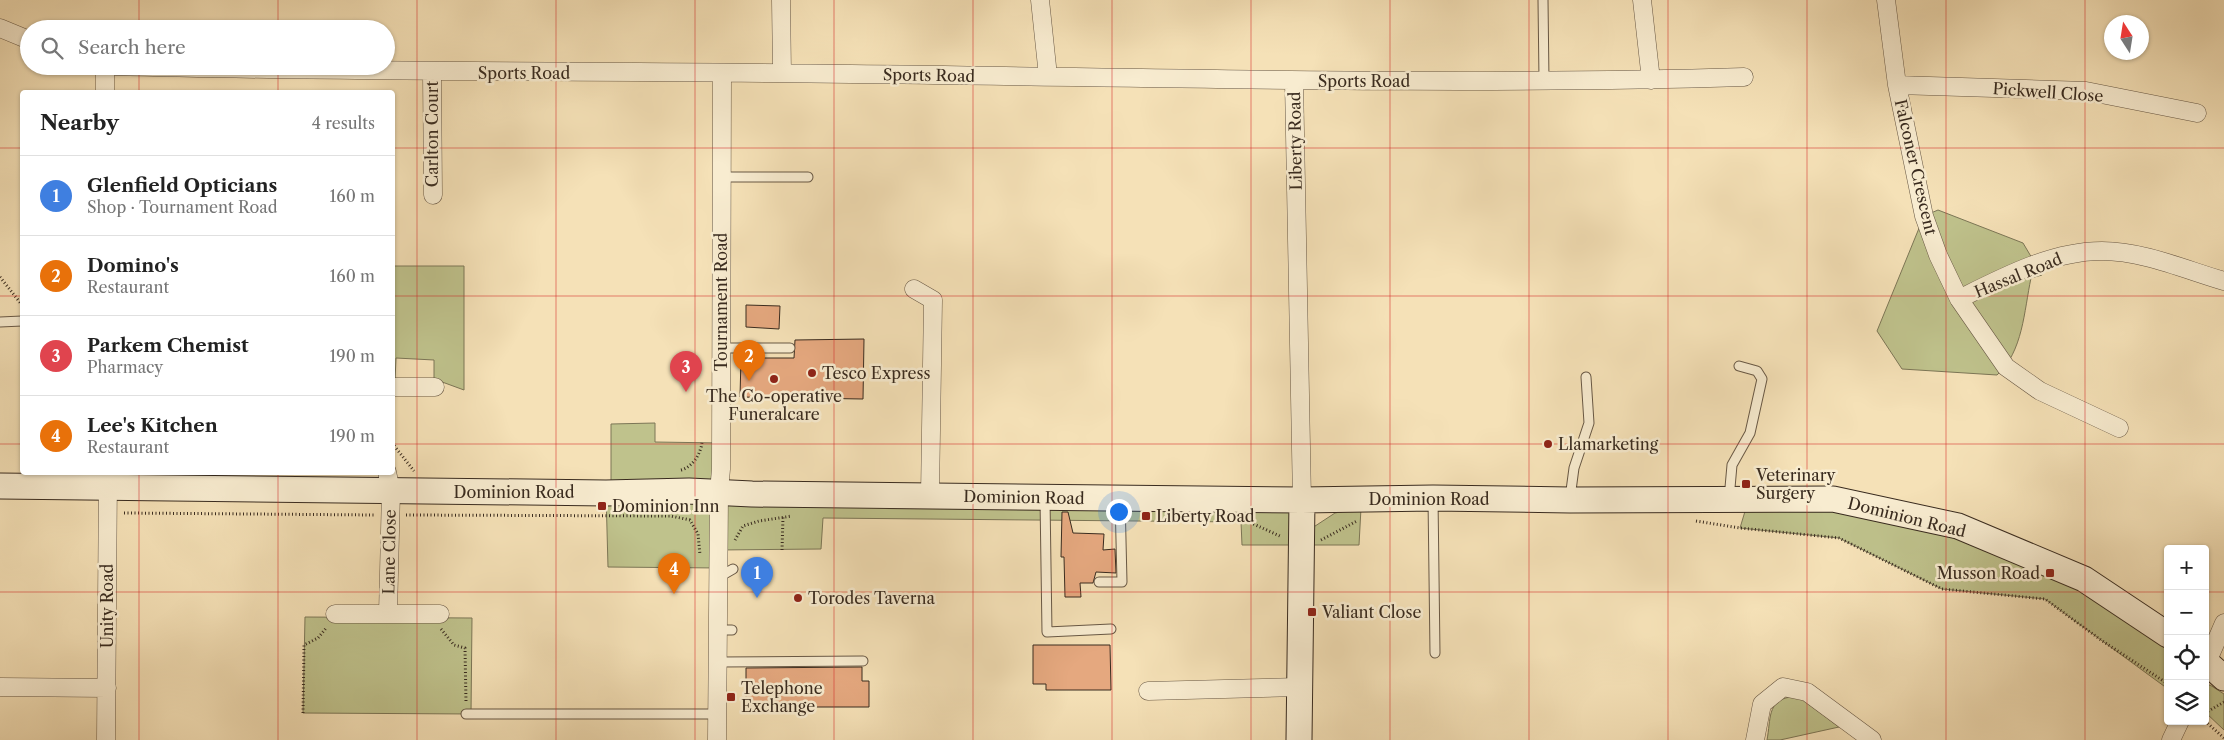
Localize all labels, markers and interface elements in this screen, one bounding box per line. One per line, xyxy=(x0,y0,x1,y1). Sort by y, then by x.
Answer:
north arrow xyxy=(2104,15,2149,60)
search box xyxy=(20,20,395,75)
icon: search xyxy=(38,34,66,62)
text: Search here xyxy=(78,36,186,59)
street label: Sports Road xyxy=(478,63,570,83)
street label: Sports Road xyxy=(883,64,976,86)
street label: Sports Road xyxy=(1318,71,1410,91)
street label: Pickwell Close xyxy=(1992,78,2104,106)
street label: Carlton Court xyxy=(422,80,442,187)
street label: Liberty Road xyxy=(1284,91,1306,190)
street label: Falconer Crescent xyxy=(1891,97,1941,237)
text: Nearby xyxy=(40,110,119,135)
text: 4 results xyxy=(312,113,375,133)
text: Glenfield Opticians xyxy=(87,174,277,197)
text: 1 xyxy=(52,186,60,206)
text: 160 m xyxy=(330,186,375,206)
text: Shop · Tournament Road xyxy=(87,197,278,217)
street label: Tournament Road xyxy=(711,232,731,371)
street label: Hassal Road xyxy=(1971,248,2065,302)
text: Domino's xyxy=(87,254,179,277)
text: 2 xyxy=(51,266,61,286)
text: 160 m xyxy=(330,266,375,286)
text: Restaurant xyxy=(87,277,169,297)
text: Parkem Chemist xyxy=(87,334,249,357)
pin: 2 xyxy=(733,340,765,381)
text: 3 xyxy=(51,346,61,366)
text: 190 m xyxy=(330,346,375,366)
pin: 3 xyxy=(670,351,702,392)
text: Pharmacy xyxy=(87,357,163,377)
place label: Tesco Express xyxy=(822,363,931,383)
marker: Tesco Express xyxy=(806,367,818,379)
marker: The Co-operative Funeralcare xyxy=(768,373,780,385)
place label: The Co-operative Funeralcare xyxy=(706,386,842,424)
text: Lee's Kitchen xyxy=(87,414,218,437)
text: 4 xyxy=(51,426,61,446)
text: 190 m xyxy=(330,426,375,446)
place label: Llamarketing xyxy=(1558,434,1659,454)
text: Restaurant xyxy=(87,437,169,457)
marker: Llamarketing xyxy=(1542,438,1554,450)
place label: Veterinary Surgery xyxy=(1755,465,1837,503)
marker: Veterinary Surgery xyxy=(1740,478,1752,490)
street label: Dominion Road xyxy=(453,482,575,502)
street label: Dominion Road xyxy=(963,486,1085,508)
street label: Dominion Road xyxy=(1368,489,1490,509)
street label: Dominion Road xyxy=(1846,493,1968,541)
place label: Dominion Inn xyxy=(612,496,720,516)
your location xyxy=(1106,499,1132,525)
marker: Dominion Inn xyxy=(596,500,608,512)
place label: Liberty Road xyxy=(1156,506,1255,526)
street label: Lane Close xyxy=(378,509,400,595)
marker: Liberty Road xyxy=(1140,510,1152,522)
map controls xyxy=(2164,545,2209,725)
button: + xyxy=(2164,545,2209,590)
pin: 4 xyxy=(658,553,690,594)
pin: 1 xyxy=(741,557,773,598)
street label: Unity Road xyxy=(97,563,117,648)
place label: Musson Road xyxy=(1937,563,2040,583)
marker: Musson Road xyxy=(2044,567,2056,579)
place label: Torodes Taverna xyxy=(808,588,936,608)
button: − xyxy=(2164,590,2209,635)
marker: Torodes Taverna xyxy=(792,592,804,604)
place label: Valiant Close xyxy=(1321,602,1421,622)
marker: Valiant Close xyxy=(1306,606,1318,618)
button: locate xyxy=(2164,635,2209,680)
place label: Telephone Exchange xyxy=(741,678,823,716)
button: layers xyxy=(2164,680,2209,725)
marker: Telephone Exchange xyxy=(725,691,737,703)

